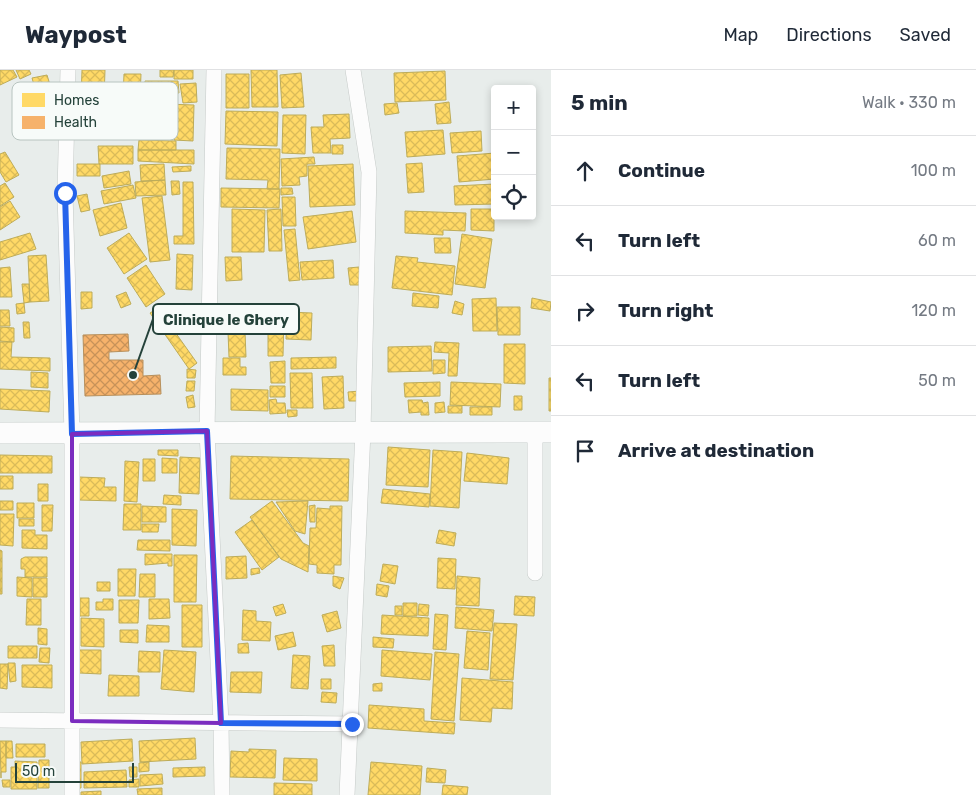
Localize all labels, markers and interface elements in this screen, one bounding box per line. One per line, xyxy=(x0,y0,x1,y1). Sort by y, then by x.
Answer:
text: Waypost xyxy=(25,21,127,49)
text: Map xyxy=(723,24,758,46)
text: Directions xyxy=(786,24,872,46)
text: Saved xyxy=(900,24,951,46)
legend xyxy=(12,82,178,140)
map controls xyxy=(491,85,536,220)
button: + xyxy=(491,85,536,130)
text: 5 min xyxy=(571,90,628,115)
text: Homes xyxy=(54,92,99,109)
text: Walk · 330 m xyxy=(862,93,956,112)
text: Health xyxy=(54,114,97,131)
button: − xyxy=(491,130,536,175)
icon: ahead xyxy=(571,157,599,185)
text: Continue xyxy=(618,159,705,182)
text: 100 m xyxy=(911,161,956,180)
button: locate xyxy=(491,175,536,220)
route start xyxy=(54,182,77,205)
icon: left xyxy=(571,227,599,255)
text: Turn left xyxy=(618,229,700,252)
text: 60 m xyxy=(918,231,956,250)
icon: right xyxy=(571,297,599,325)
text: Turn right xyxy=(618,299,713,322)
text: 120 m xyxy=(911,301,956,320)
callout: Clinique le Ghery xyxy=(153,304,299,334)
text: Clinique le Ghery xyxy=(163,311,289,329)
icon: left xyxy=(571,367,599,395)
text: Turn left xyxy=(618,369,700,392)
text: 50 m xyxy=(918,371,956,390)
icon: arrive xyxy=(571,437,599,465)
text: Arrive at destination xyxy=(618,439,814,462)
route end xyxy=(341,713,364,736)
scale bar xyxy=(15,760,134,783)
text: 50 m xyxy=(22,763,55,780)

